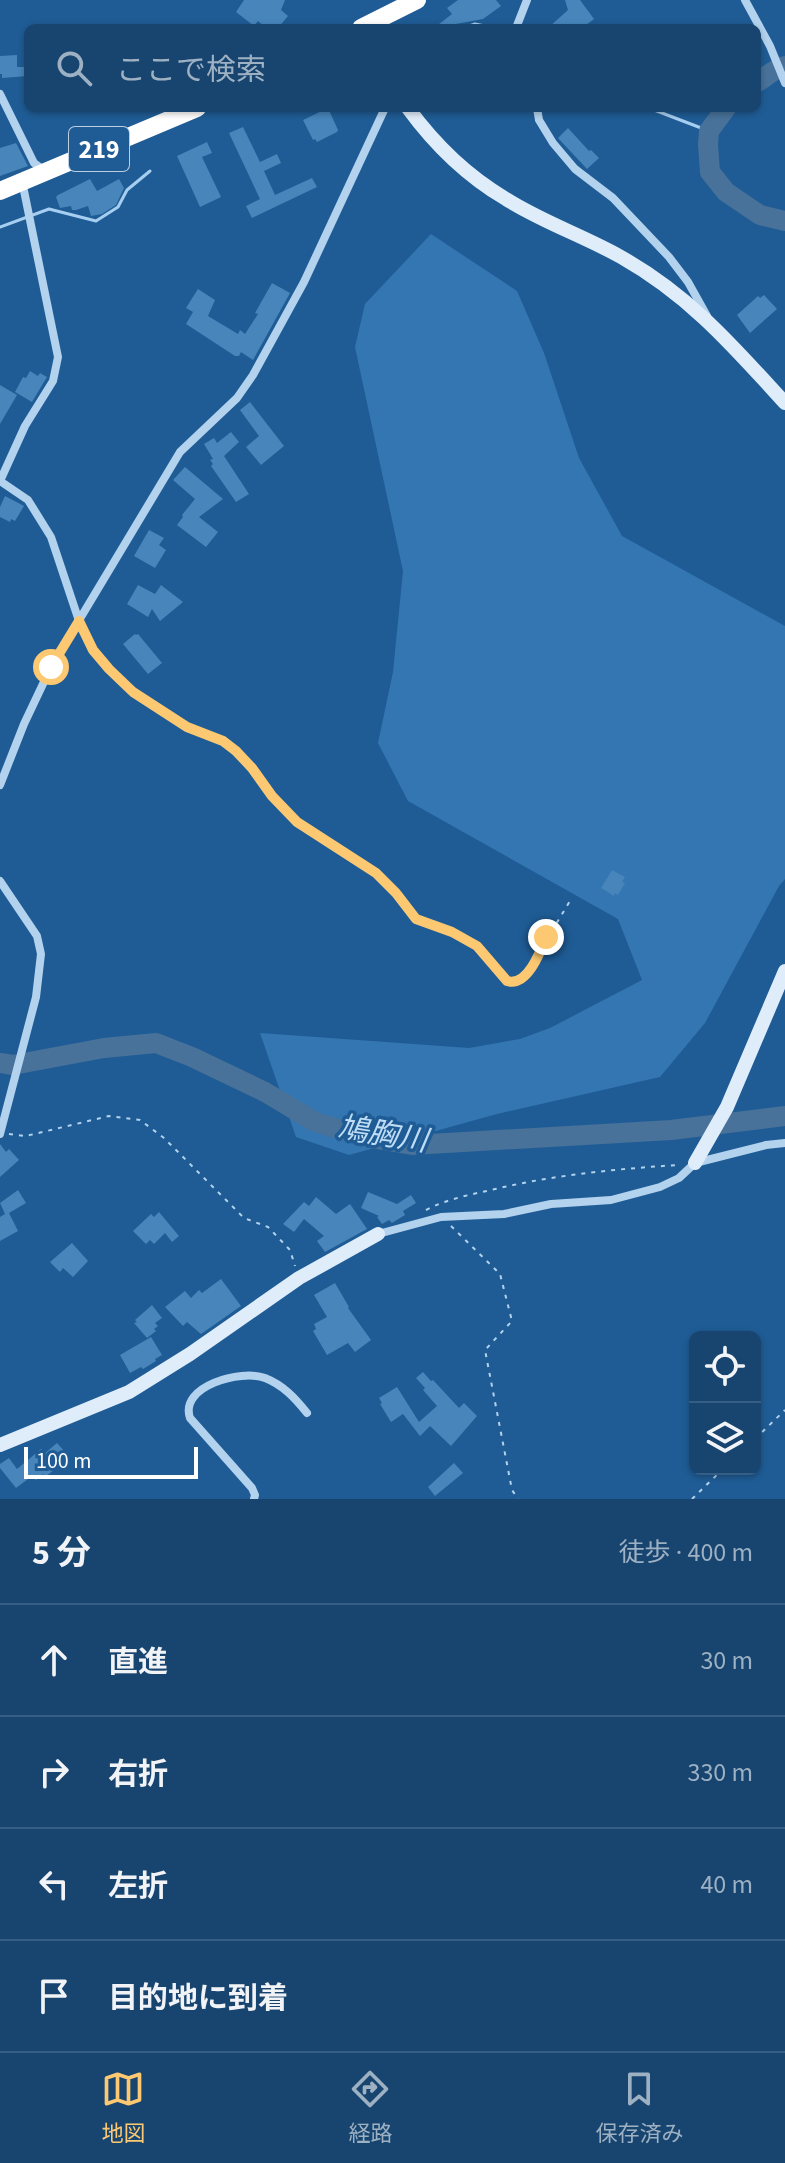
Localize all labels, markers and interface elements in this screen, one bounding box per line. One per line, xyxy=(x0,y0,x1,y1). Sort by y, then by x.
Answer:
search box xyxy=(24,24,761,112)
icon: search xyxy=(52,46,96,90)
text: ここで検索 xyxy=(116,49,266,92)
road number: 219 xyxy=(69,127,129,171)
route start xyxy=(33,649,69,685)
route end xyxy=(528,919,564,955)
water label: 鳩胸川 xyxy=(335,1106,434,1163)
map controls xyxy=(689,1331,761,1475)
button: locate xyxy=(689,1331,761,1403)
button: layers xyxy=(689,1403,761,1475)
scale bar xyxy=(24,1443,198,1479)
text: 100 m xyxy=(36,1445,91,1477)
text: 5 分 xyxy=(32,1529,91,1578)
text: 徒歩 · 400 m xyxy=(619,1534,753,1571)
icon: ahead xyxy=(32,1638,76,1682)
text: 直進 xyxy=(108,1641,168,1684)
text: 30 m xyxy=(700,1642,753,1679)
icon: right xyxy=(32,1750,76,1794)
text: 右折 xyxy=(108,1753,168,1796)
text: 330 m xyxy=(687,1754,753,1791)
icon: left xyxy=(32,1862,76,1906)
text: 左折 xyxy=(108,1865,168,1908)
text: 40 m xyxy=(700,1866,753,1903)
icon: arrive xyxy=(32,1974,76,2018)
text: 目的地に到着 xyxy=(108,1977,288,2020)
tab: 地図 xyxy=(101,2067,146,2150)
tab: 経路 xyxy=(348,2067,393,2150)
tab: 保存済み xyxy=(595,2067,684,2150)

